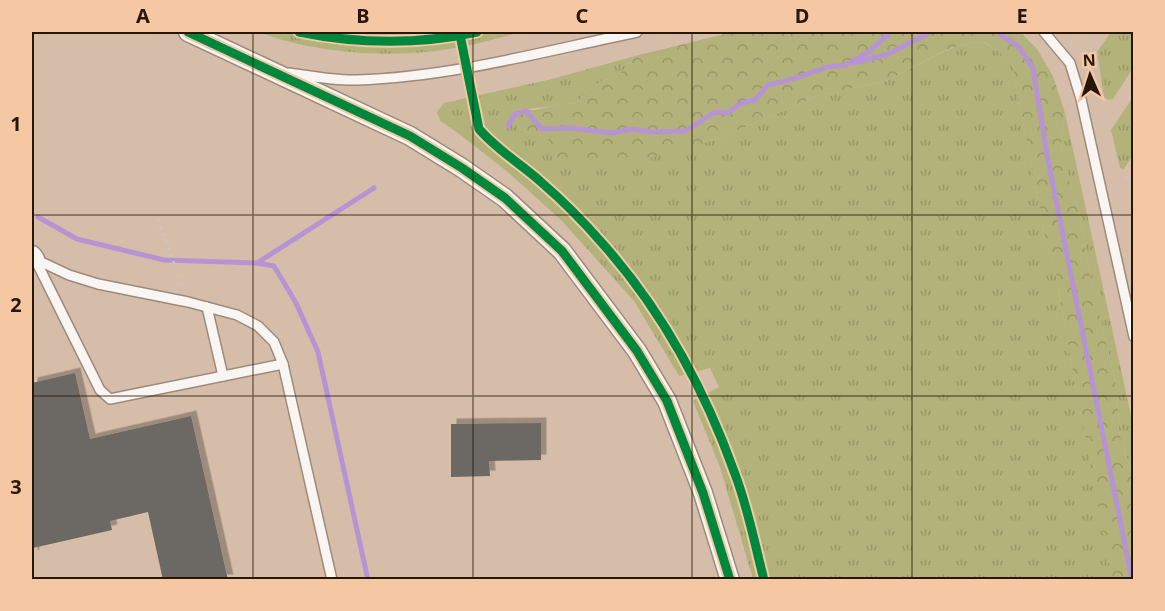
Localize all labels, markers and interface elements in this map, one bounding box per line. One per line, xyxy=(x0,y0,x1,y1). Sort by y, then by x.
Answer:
text: A xyxy=(136,2,150,29)
text: B xyxy=(356,2,370,29)
text: C xyxy=(576,2,589,29)
text: D xyxy=(795,2,809,29)
text: E xyxy=(1016,2,1028,29)
north arrow xyxy=(1060,45,1120,105)
text: N xyxy=(1082,49,1096,71)
text: 1 xyxy=(10,110,22,137)
text: 2 xyxy=(10,291,22,318)
text: 3 xyxy=(10,473,22,500)

